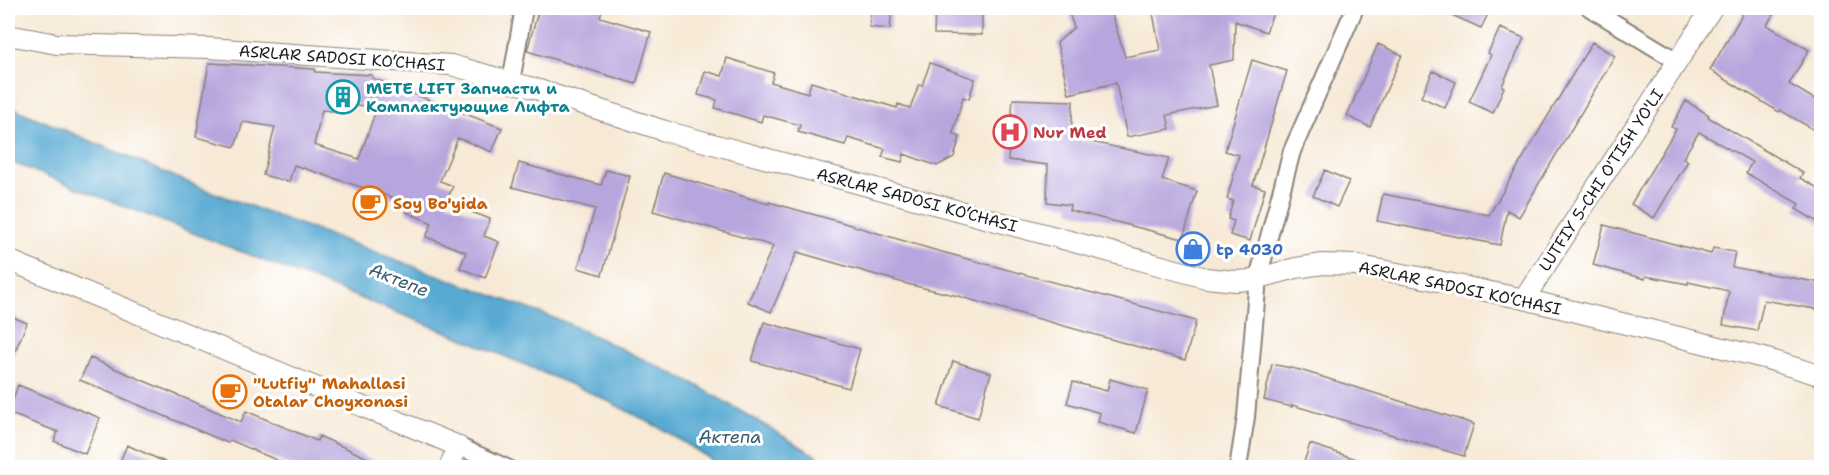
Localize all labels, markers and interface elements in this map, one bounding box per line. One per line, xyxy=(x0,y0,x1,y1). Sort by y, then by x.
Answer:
street label: ASRLAR SADOSI KO‘CHASI xyxy=(238,40,446,76)
place label: METE LIFT Запчасти и Комплектующие Лифта xyxy=(366,78,570,117)
building icon: METE LIFT Запчасти и Комплектующие Лифта xyxy=(325,79,361,115)
street label: LUTFIY 5-CHI O'TISH YO'LI xyxy=(1534,85,1668,275)
hospital icon: Nur Med xyxy=(992,114,1028,150)
place label: Nur Med xyxy=(1033,122,1107,143)
street label: ASRLAR SADOSI KO‘CHASI xyxy=(814,163,1020,237)
cafe icon: Soy Bo'yida xyxy=(352,185,388,221)
place label: Soy Bo'yida xyxy=(393,193,488,214)
shop icon: tp 4030 xyxy=(1175,231,1211,267)
place label: tp 4030 xyxy=(1216,239,1283,260)
street label: ASRLAR SADOSI KO‘CHASI xyxy=(1357,256,1563,320)
water label: Актепе xyxy=(366,257,432,303)
place label: "Lutfiy" Mahallasi Otalar Choyxonasi xyxy=(253,373,408,412)
cafe icon: "Lutfiy" Mahallasi Otalar Choyxonasi xyxy=(212,374,248,410)
water label: Актепа xyxy=(699,425,761,449)

